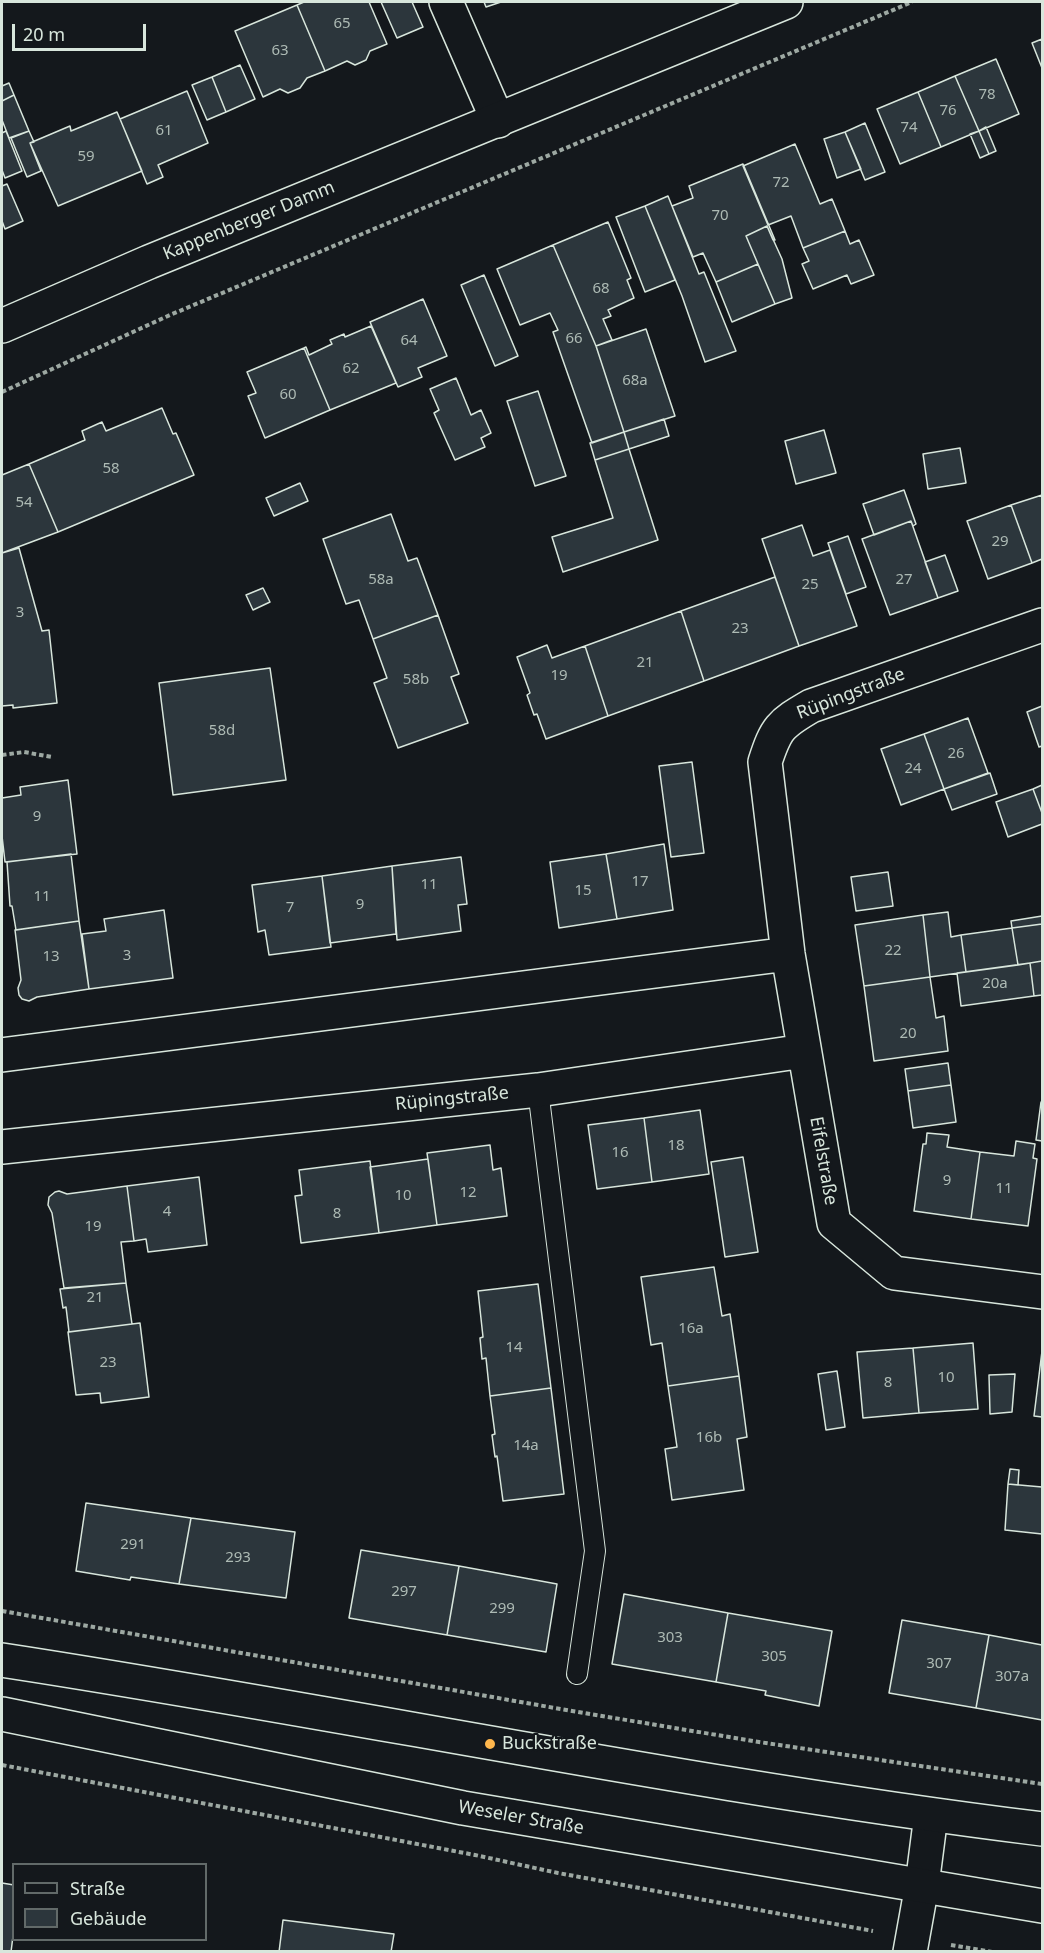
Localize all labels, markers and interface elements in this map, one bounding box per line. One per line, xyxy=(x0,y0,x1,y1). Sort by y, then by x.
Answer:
scale bar xyxy=(15,12,148,50)
house number: 65 xyxy=(333,15,351,33)
text: 20 m xyxy=(23,22,65,46)
house number: 63 xyxy=(271,42,289,60)
house number: 78 xyxy=(978,86,996,104)
house number: 76 xyxy=(939,102,957,120)
house number: 74 xyxy=(900,119,918,137)
house number: 61 xyxy=(155,122,173,140)
house number: 59 xyxy=(77,148,95,166)
house number: 72 xyxy=(772,174,790,192)
street label: Kappenberger Damm xyxy=(160,177,338,265)
house number: 70 xyxy=(711,207,729,225)
house number: 68 xyxy=(592,280,610,298)
house number: 66 xyxy=(565,330,583,348)
house number: 64 xyxy=(400,332,418,350)
house number: 62 xyxy=(342,360,360,378)
house number: 68a xyxy=(622,372,648,390)
house number: 60 xyxy=(279,386,297,404)
house number: 58 xyxy=(102,460,120,478)
house number: 54 xyxy=(15,494,33,512)
house number: 29 xyxy=(991,533,1009,551)
house number: 58a xyxy=(368,571,394,589)
house number: 27 xyxy=(895,571,913,589)
house number: 25 xyxy=(801,576,819,594)
house number: 3 xyxy=(16,604,24,622)
house number: 23 xyxy=(731,620,749,638)
house number: 21 xyxy=(636,654,654,672)
street label: Rüpingstraße xyxy=(794,663,908,725)
house number: 19 xyxy=(550,667,568,685)
house number: 58b xyxy=(403,671,429,689)
house number: 58d xyxy=(209,722,235,740)
house number: 26 xyxy=(947,745,965,763)
house number: 24 xyxy=(904,760,922,778)
house number: 9 xyxy=(33,808,41,826)
house number: 17 xyxy=(631,873,649,891)
house number: 11 xyxy=(420,876,438,894)
house number: 15 xyxy=(574,882,592,900)
house number: 11 xyxy=(33,888,51,906)
house number: 9 xyxy=(356,896,364,914)
house number: 7 xyxy=(286,899,294,917)
house number: 22 xyxy=(884,942,902,960)
house number: 3 xyxy=(123,947,131,965)
house number: 13 xyxy=(42,948,60,966)
house number: 20a xyxy=(982,975,1008,993)
house number: 20 xyxy=(899,1025,917,1043)
street label: Rüpingstraße xyxy=(394,1082,510,1116)
street label: Eifelstraße xyxy=(805,1115,841,1207)
house number: 18 xyxy=(667,1137,685,1155)
house number: 16 xyxy=(611,1144,629,1162)
house number: 9 xyxy=(943,1172,951,1190)
house number: 11 xyxy=(995,1180,1013,1198)
house number: 12 xyxy=(459,1184,477,1202)
house number: 10 xyxy=(394,1187,412,1205)
house number: 4 xyxy=(163,1203,171,1221)
house number: 8 xyxy=(333,1205,341,1223)
house number: 19 xyxy=(84,1218,102,1236)
house number: 21 xyxy=(86,1289,104,1307)
house number: 16a xyxy=(678,1320,704,1338)
house number: 14 xyxy=(505,1339,523,1357)
house number: 23 xyxy=(99,1354,117,1372)
house number: 10 xyxy=(937,1369,955,1387)
house number: 8 xyxy=(884,1374,892,1392)
house number: 16b xyxy=(696,1429,722,1447)
house number: 14a xyxy=(513,1437,539,1455)
house number: 291 xyxy=(120,1536,146,1554)
house number: 293 xyxy=(225,1549,251,1567)
house number: 297 xyxy=(391,1583,417,1601)
house number: 299 xyxy=(489,1600,515,1618)
house number: 303 xyxy=(657,1629,683,1647)
house number: 305 xyxy=(761,1648,787,1666)
house number: 307 xyxy=(926,1655,952,1673)
house number: 307a xyxy=(995,1668,1029,1686)
place label: Buckstraße xyxy=(502,1733,597,1755)
marker: Buckstraße xyxy=(483,1737,497,1751)
street label: Weseler Straße xyxy=(456,1796,586,1840)
legend xyxy=(12,1863,207,1941)
text: Straße xyxy=(70,1876,125,1900)
text: Gebäude xyxy=(70,1906,147,1930)

